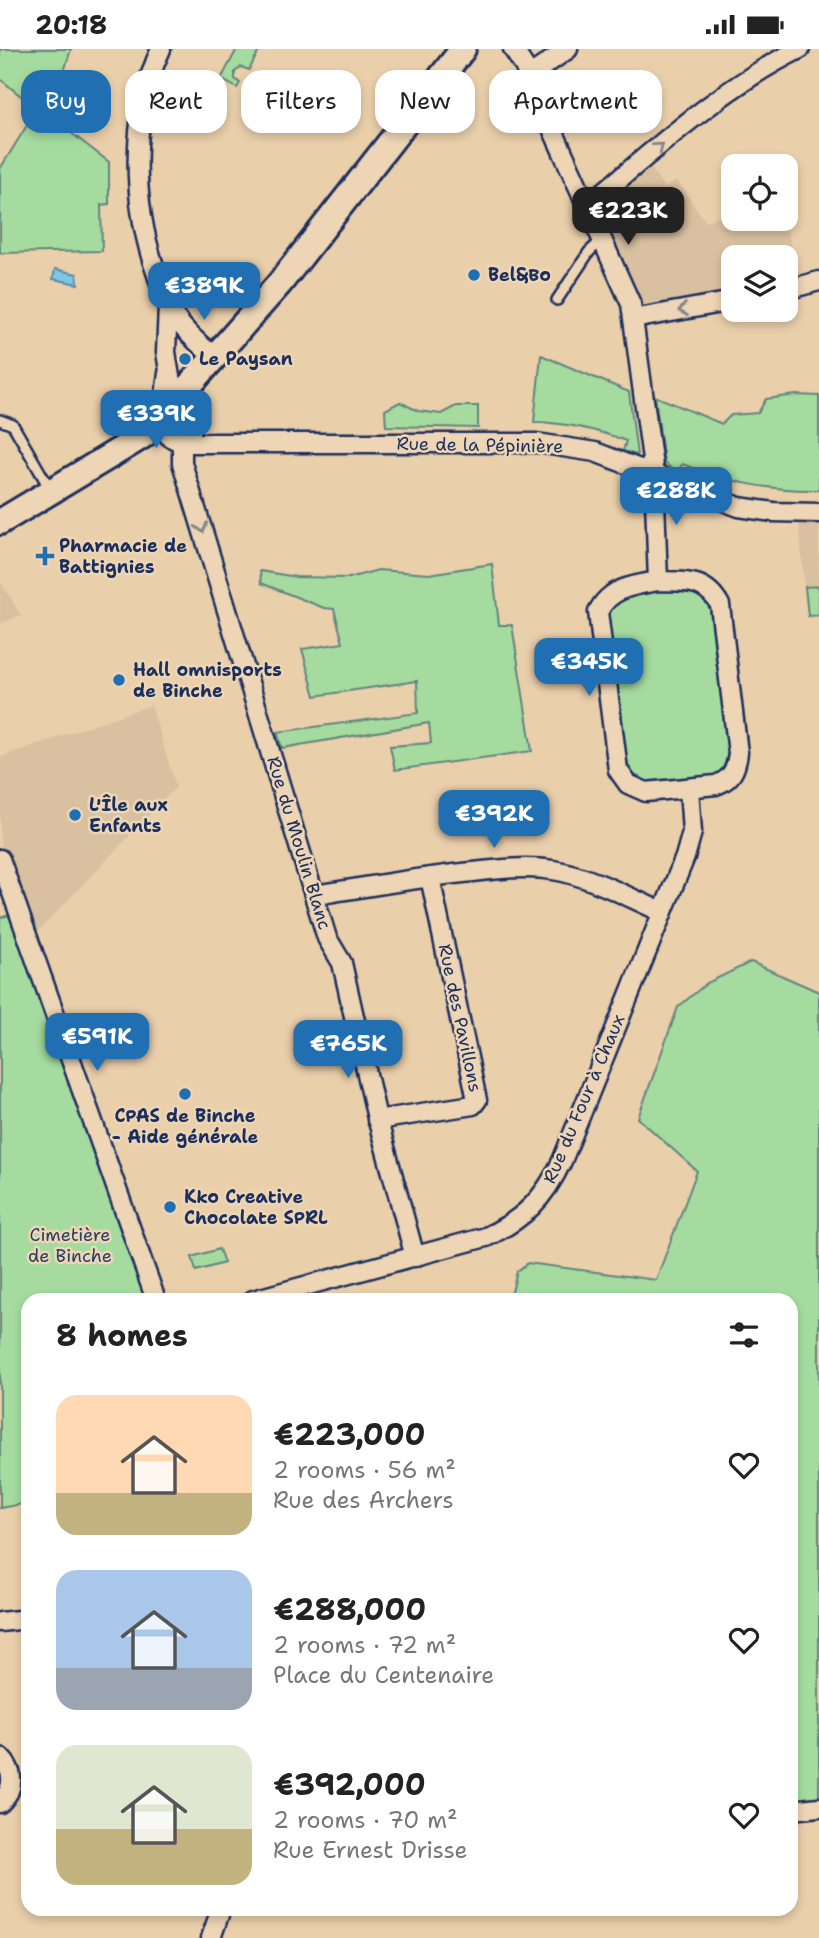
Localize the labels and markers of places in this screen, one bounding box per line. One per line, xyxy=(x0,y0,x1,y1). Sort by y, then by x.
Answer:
pin: €223K xyxy=(579,187,677,247)
pin: €389K xyxy=(155,263,253,322)
place label: Bel&Bo xyxy=(488,263,551,287)
marker: Bel&Bo xyxy=(466,267,482,283)
place label: Le Paysan xyxy=(199,347,293,371)
marker: Le Paysan xyxy=(177,351,193,367)
pin: €339K xyxy=(107,391,205,450)
pin: €288K xyxy=(627,468,725,527)
place label: Pharmacie de Battignies xyxy=(59,534,187,579)
marker: Pharmacie de Battignies xyxy=(37,548,53,564)
pin: €345K xyxy=(540,639,638,698)
place label: Hall omnisports de Binche xyxy=(133,658,282,703)
marker: Hall omnisports de Binche xyxy=(111,672,127,688)
pin: €392K xyxy=(445,791,543,850)
place label: L'Île aux Enfants xyxy=(89,793,168,838)
marker: L'Île aux Enfants xyxy=(67,807,83,823)
pin: €591K xyxy=(48,1013,146,1073)
pin: €765K xyxy=(299,1021,397,1080)
marker: CPAS de Binche - Aide générale xyxy=(177,1086,193,1102)
place label: CPAS de Binche - Aide générale xyxy=(112,1104,259,1149)
place label: Kko Creative Chocolate SPRL xyxy=(184,1185,328,1230)
marker: Kko Creative Chocolate SPRL xyxy=(162,1199,178,1215)

